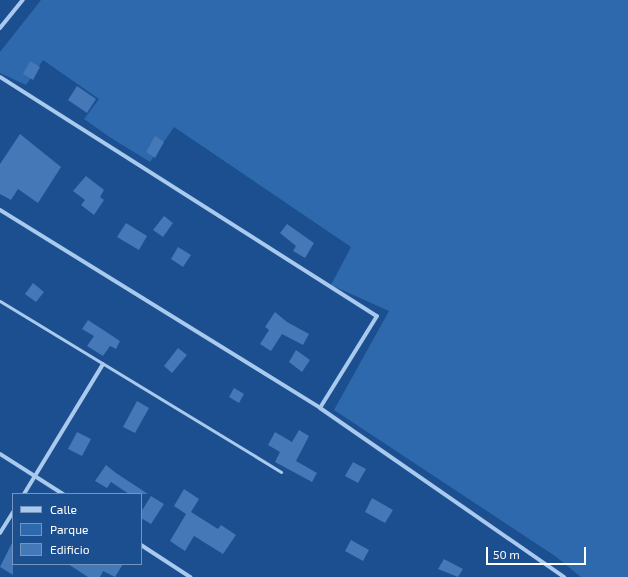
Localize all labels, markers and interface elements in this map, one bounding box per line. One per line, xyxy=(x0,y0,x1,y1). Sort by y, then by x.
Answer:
legend xyxy=(12,493,142,565)
text: Calle xyxy=(50,502,77,516)
text: Parque xyxy=(50,522,88,536)
scale bar xyxy=(488,539,588,565)
text: Edificio xyxy=(50,542,90,556)
text: 50 m xyxy=(493,547,520,561)

